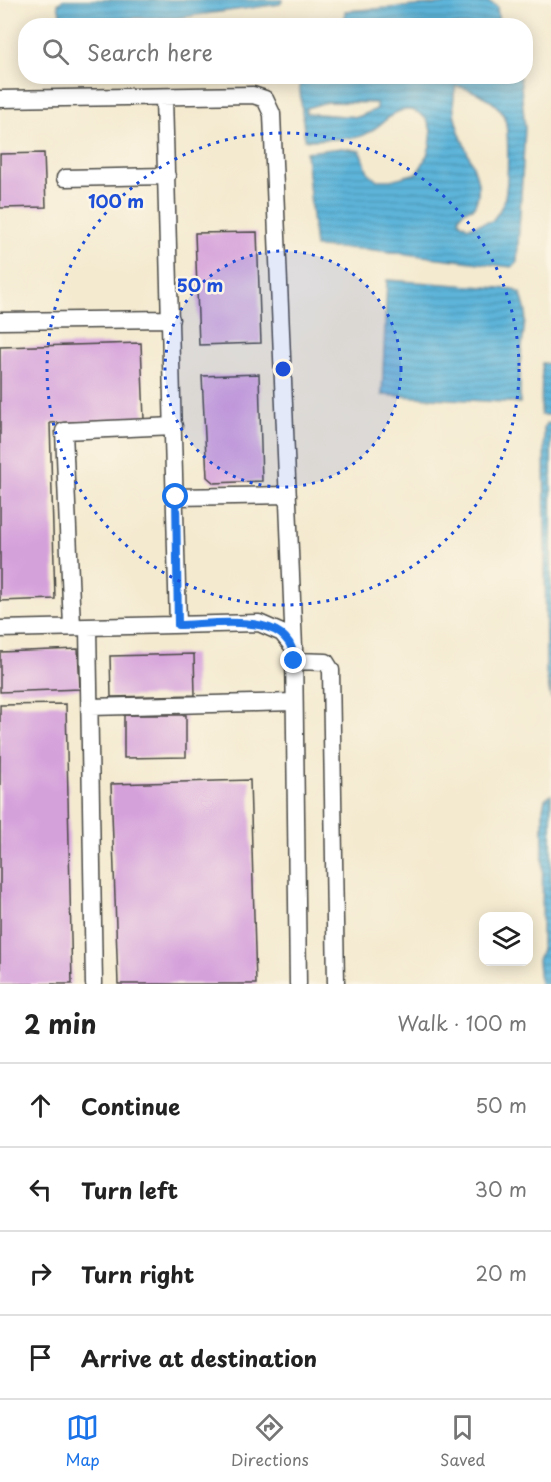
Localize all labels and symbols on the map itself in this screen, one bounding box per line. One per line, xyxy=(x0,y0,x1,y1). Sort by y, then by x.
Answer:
text: 100 m xyxy=(88,187,144,214)
text: 50 m xyxy=(177,271,223,298)
centre of rings xyxy=(273,359,293,379)
route start xyxy=(162,483,188,509)
route end xyxy=(280,647,306,673)

